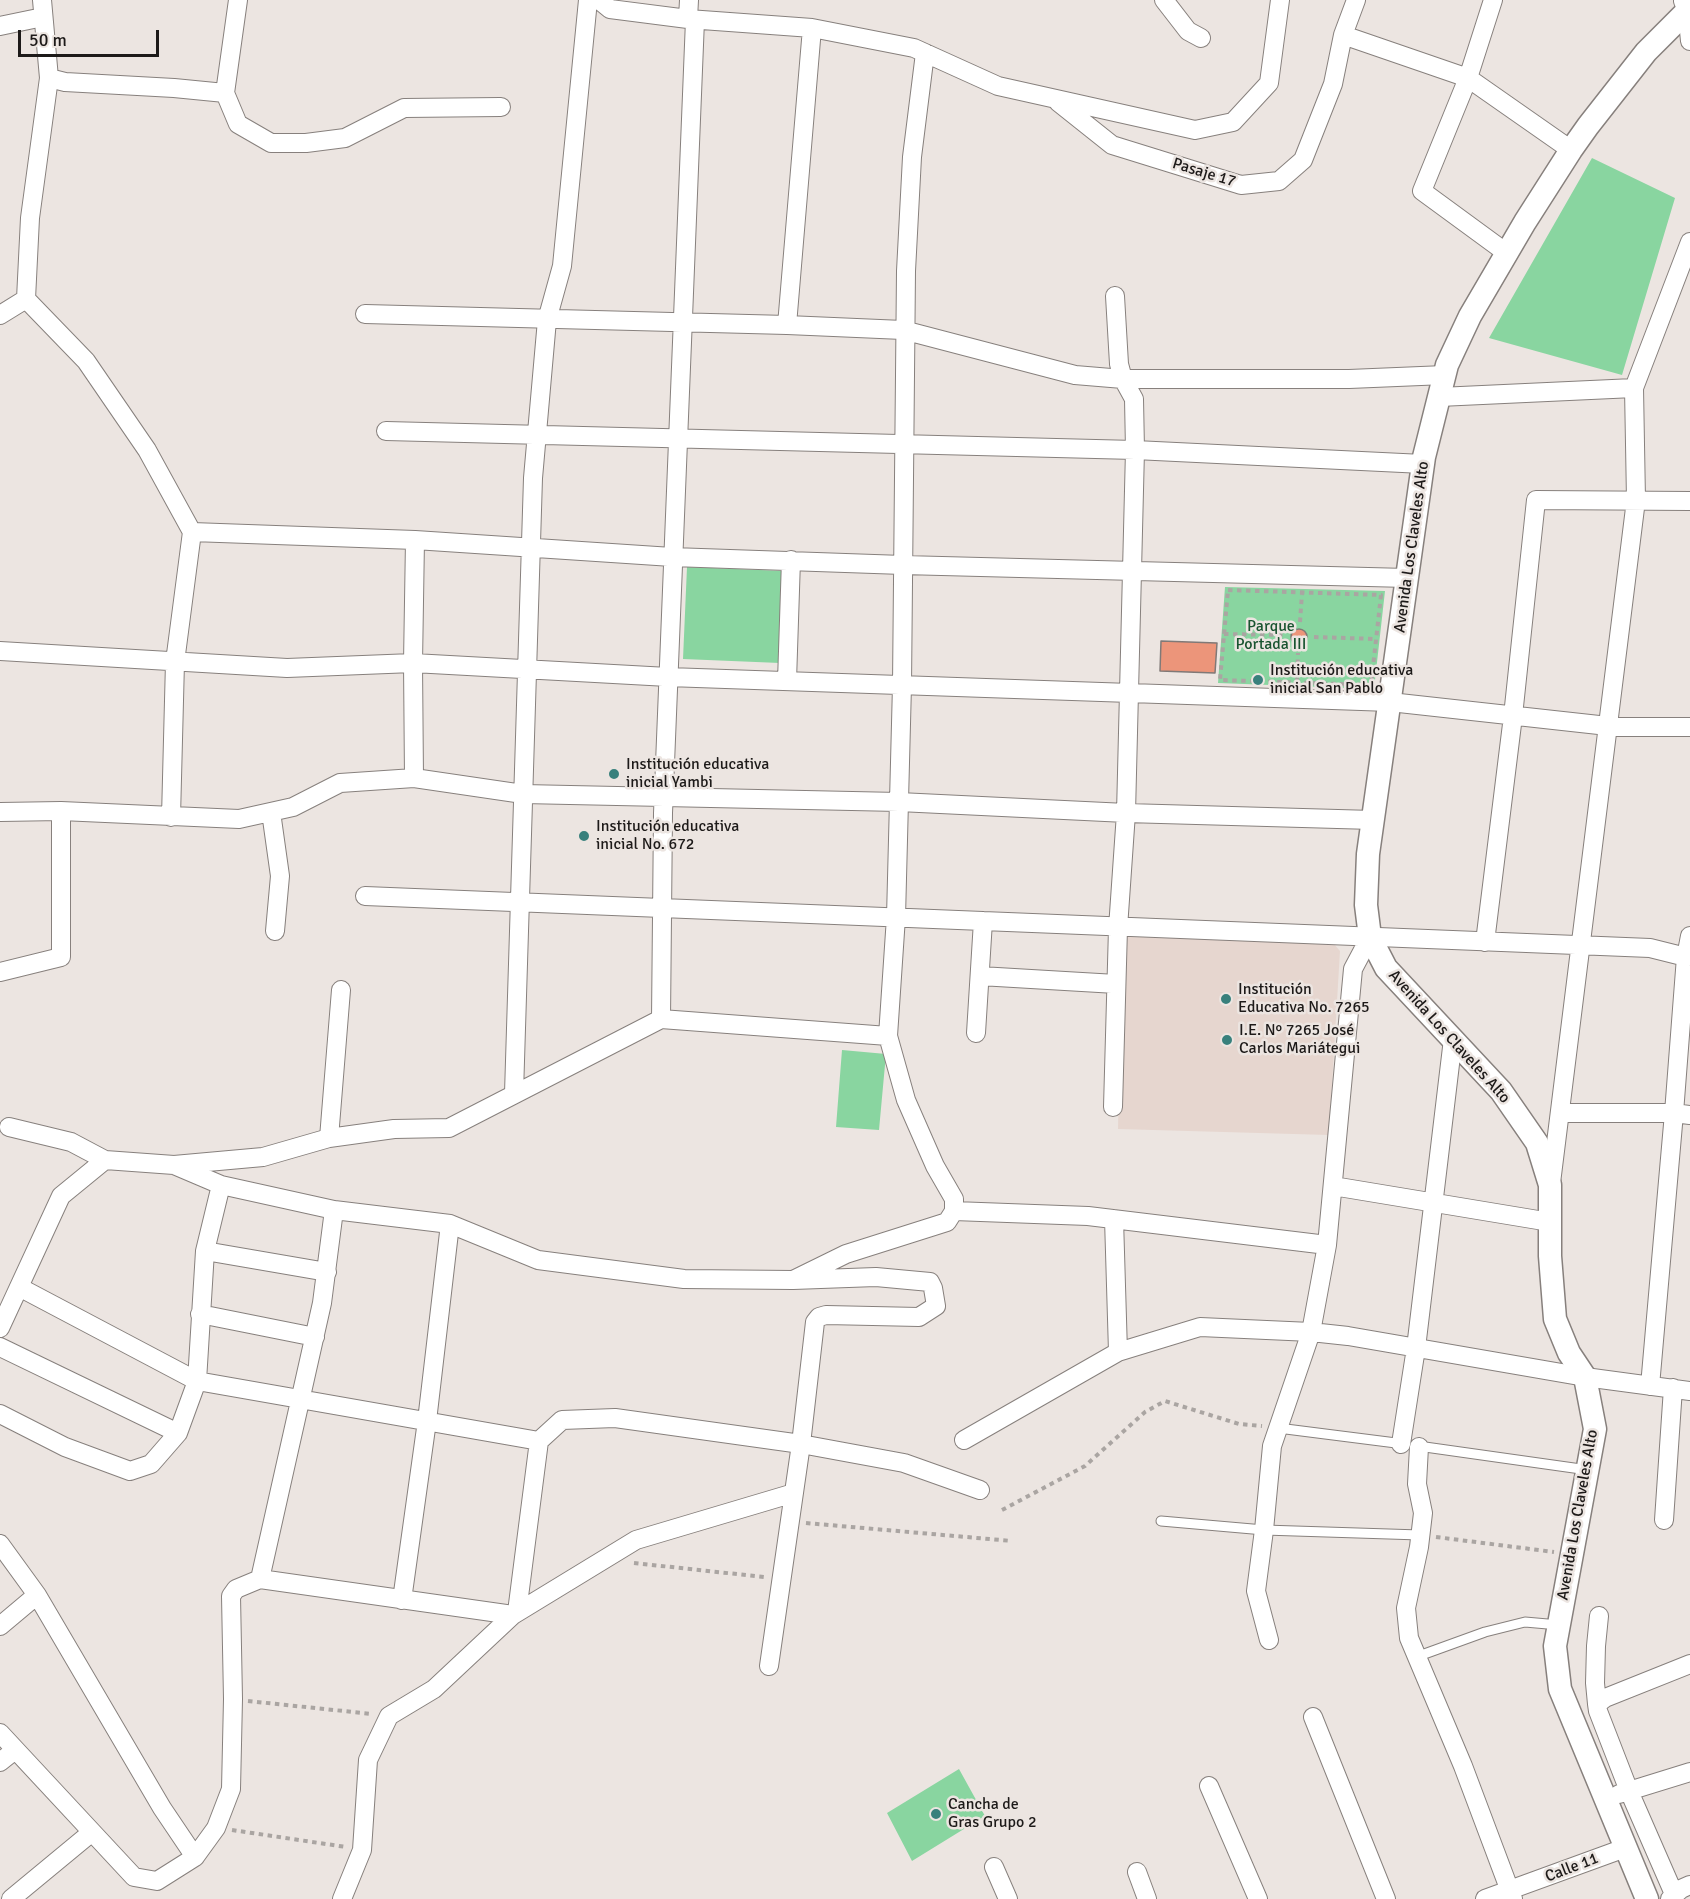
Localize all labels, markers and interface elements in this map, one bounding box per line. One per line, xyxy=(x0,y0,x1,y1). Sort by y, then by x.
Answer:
scale bar xyxy=(21,18,162,56)
text: 50 m xyxy=(29,29,67,51)
street label: Pasaje 17 xyxy=(1170,154,1238,192)
street label: Avenida Los Claveles Alto xyxy=(1390,460,1434,634)
park label: Parque Portada III xyxy=(1235,617,1307,655)
place label: Institución educativa inicial San Pablo xyxy=(1270,661,1413,699)
marker: Institución educativa inicial San Pablo xyxy=(1251,673,1265,687)
place label: Institución educativa inicial Yambi xyxy=(626,755,769,793)
marker: Institución educativa inicial Yambi xyxy=(607,767,621,781)
place label: Institución educativa inicial No. 672 xyxy=(596,817,739,855)
marker: Institución educativa inicial No. 672 xyxy=(577,829,591,843)
street label: Avenida Los Claveles Alto xyxy=(1384,966,1514,1108)
place label: Institución Educativa No. 7265 xyxy=(1238,980,1370,1018)
marker: Institución Educativa No. 7265 xyxy=(1219,992,1233,1006)
place label: I.E. Nº 7265 José Carlos Mariátegui xyxy=(1239,1021,1360,1059)
marker: I.E. Nº 7265 José Carlos Mariátegui xyxy=(1220,1033,1234,1047)
street label: Avenida Los Claveles Alto xyxy=(1554,1428,1602,1602)
place label: Cancha de Gras Grupo 2 xyxy=(948,1795,1037,1833)
marker: Cancha de Gras Grupo 2 xyxy=(929,1807,943,1821)
street label: Calle 11 xyxy=(1543,1849,1601,1887)

